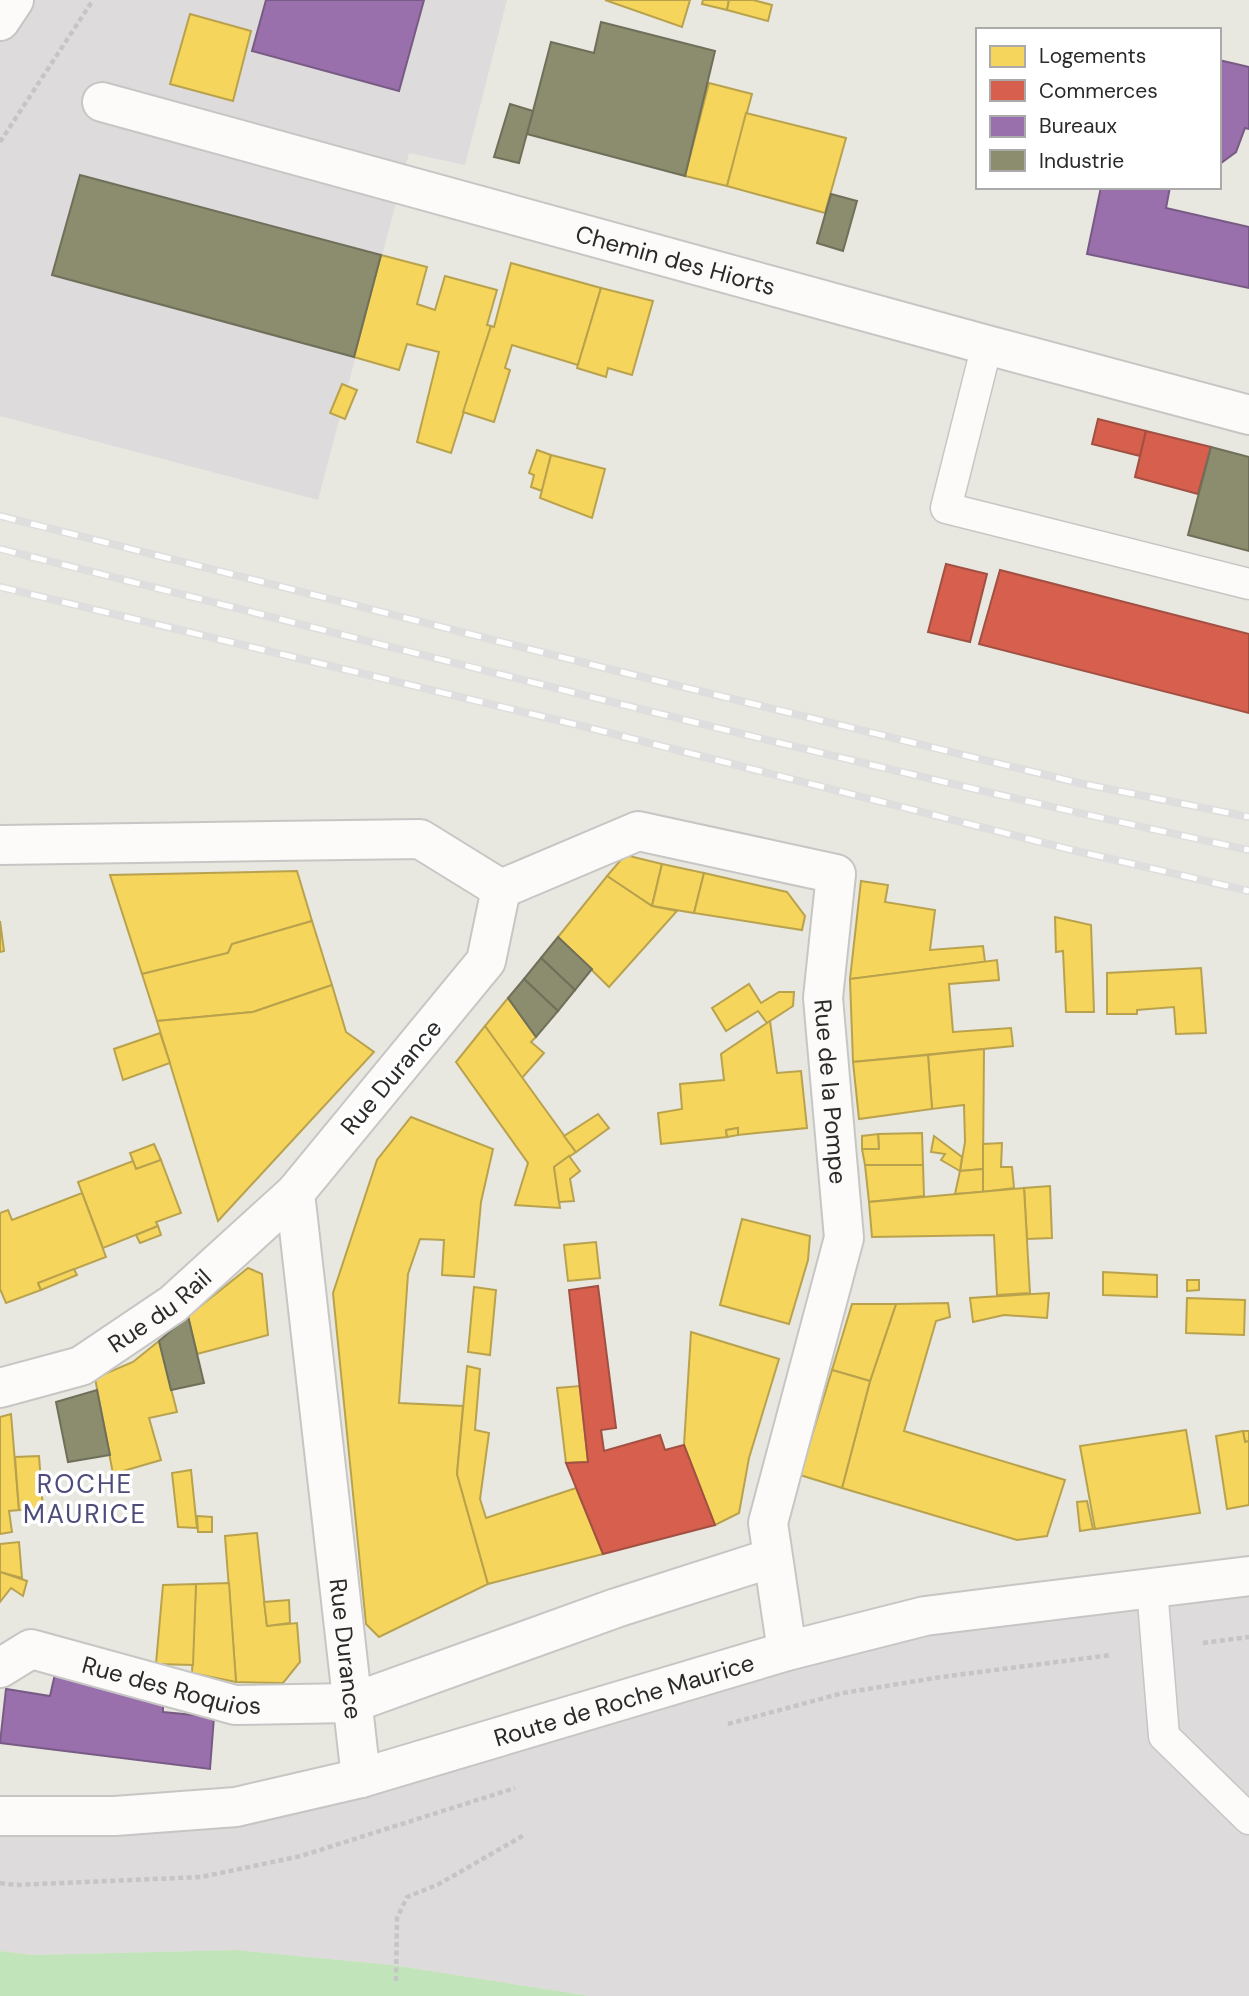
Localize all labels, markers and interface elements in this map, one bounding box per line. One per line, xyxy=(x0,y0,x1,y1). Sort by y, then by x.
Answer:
legend xyxy=(976,28,1221,189)
text: Logements xyxy=(1039,42,1146,70)
text: Commerces xyxy=(1039,77,1158,105)
text: Bureaux xyxy=(1039,112,1117,140)
text: Industrie xyxy=(1039,147,1124,175)
street label: Chemin des Hiorts xyxy=(572,217,779,302)
street label: Rue de la Pompe xyxy=(808,998,855,1185)
street label: Rue Durance xyxy=(334,1013,448,1141)
street label: Rue du Rail xyxy=(102,1262,217,1359)
district label: ROCHE MAURICE xyxy=(23,1467,147,1531)
street label: Rue Durance xyxy=(323,1577,370,1721)
street label: Route de Roche Maurice xyxy=(490,1646,758,1753)
street label: Rue des Roquios xyxy=(79,1648,261,1721)

